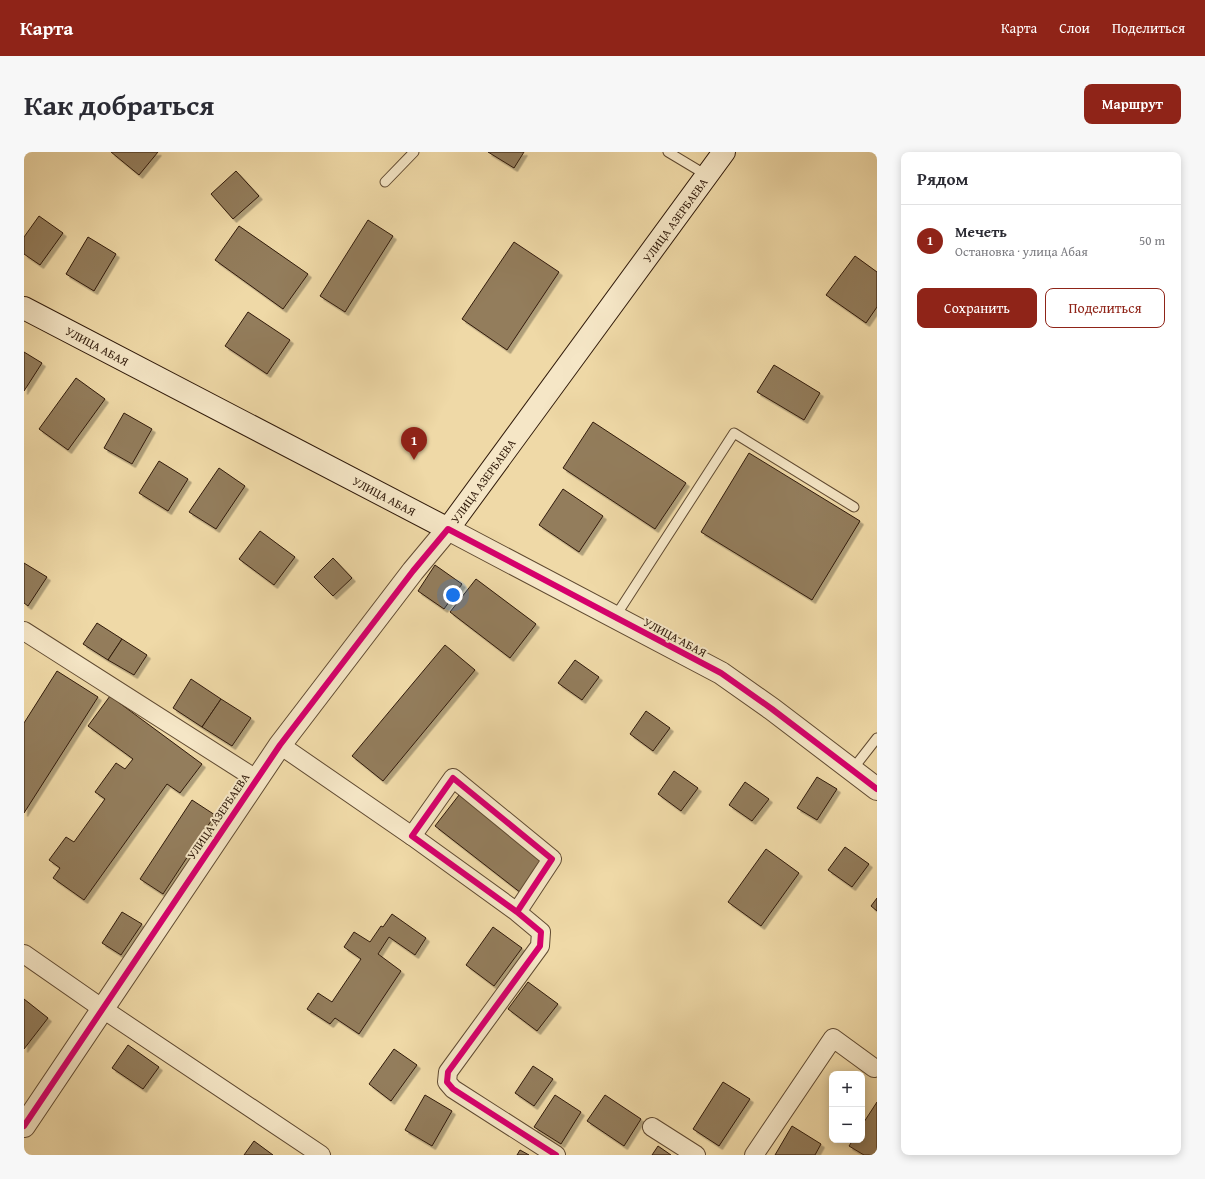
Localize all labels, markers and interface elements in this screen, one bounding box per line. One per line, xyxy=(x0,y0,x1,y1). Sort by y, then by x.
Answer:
text: Карта xyxy=(20,14,73,42)
text: Карта xyxy=(1001,18,1037,38)
text: Слои xyxy=(1059,18,1090,38)
text: Поделиться xyxy=(1112,18,1185,38)
text: Как добраться xyxy=(24,84,214,125)
button: Маршрут xyxy=(1084,84,1181,124)
text: Рядом xyxy=(917,166,968,191)
street label: УЛИЦА АЗЕРБАЕВА xyxy=(638,174,712,266)
text: Мечеть xyxy=(955,221,1007,242)
text: 1 xyxy=(927,231,933,250)
text: 50 m xyxy=(1139,231,1165,250)
text: Остановка · улица Абая xyxy=(955,242,1088,261)
button: Сохранить xyxy=(917,288,1037,328)
button: Поделиться xyxy=(1045,288,1165,328)
street label: УЛИЦА АБАЯ xyxy=(63,322,131,370)
pin: 1 xyxy=(401,427,427,460)
street label: УЛИЦА АЗЕРБАЕВА xyxy=(446,435,520,527)
street label: УЛИЦА АБАЯ xyxy=(350,472,418,520)
your location xyxy=(443,585,463,605)
street label: УЛИЦА АБАЯ xyxy=(641,613,709,661)
street label: УЛИЦА АЗЕРБАЕВА xyxy=(183,769,254,863)
map controls xyxy=(829,1071,865,1143)
button: + xyxy=(829,1071,865,1107)
button: − xyxy=(829,1107,865,1143)

